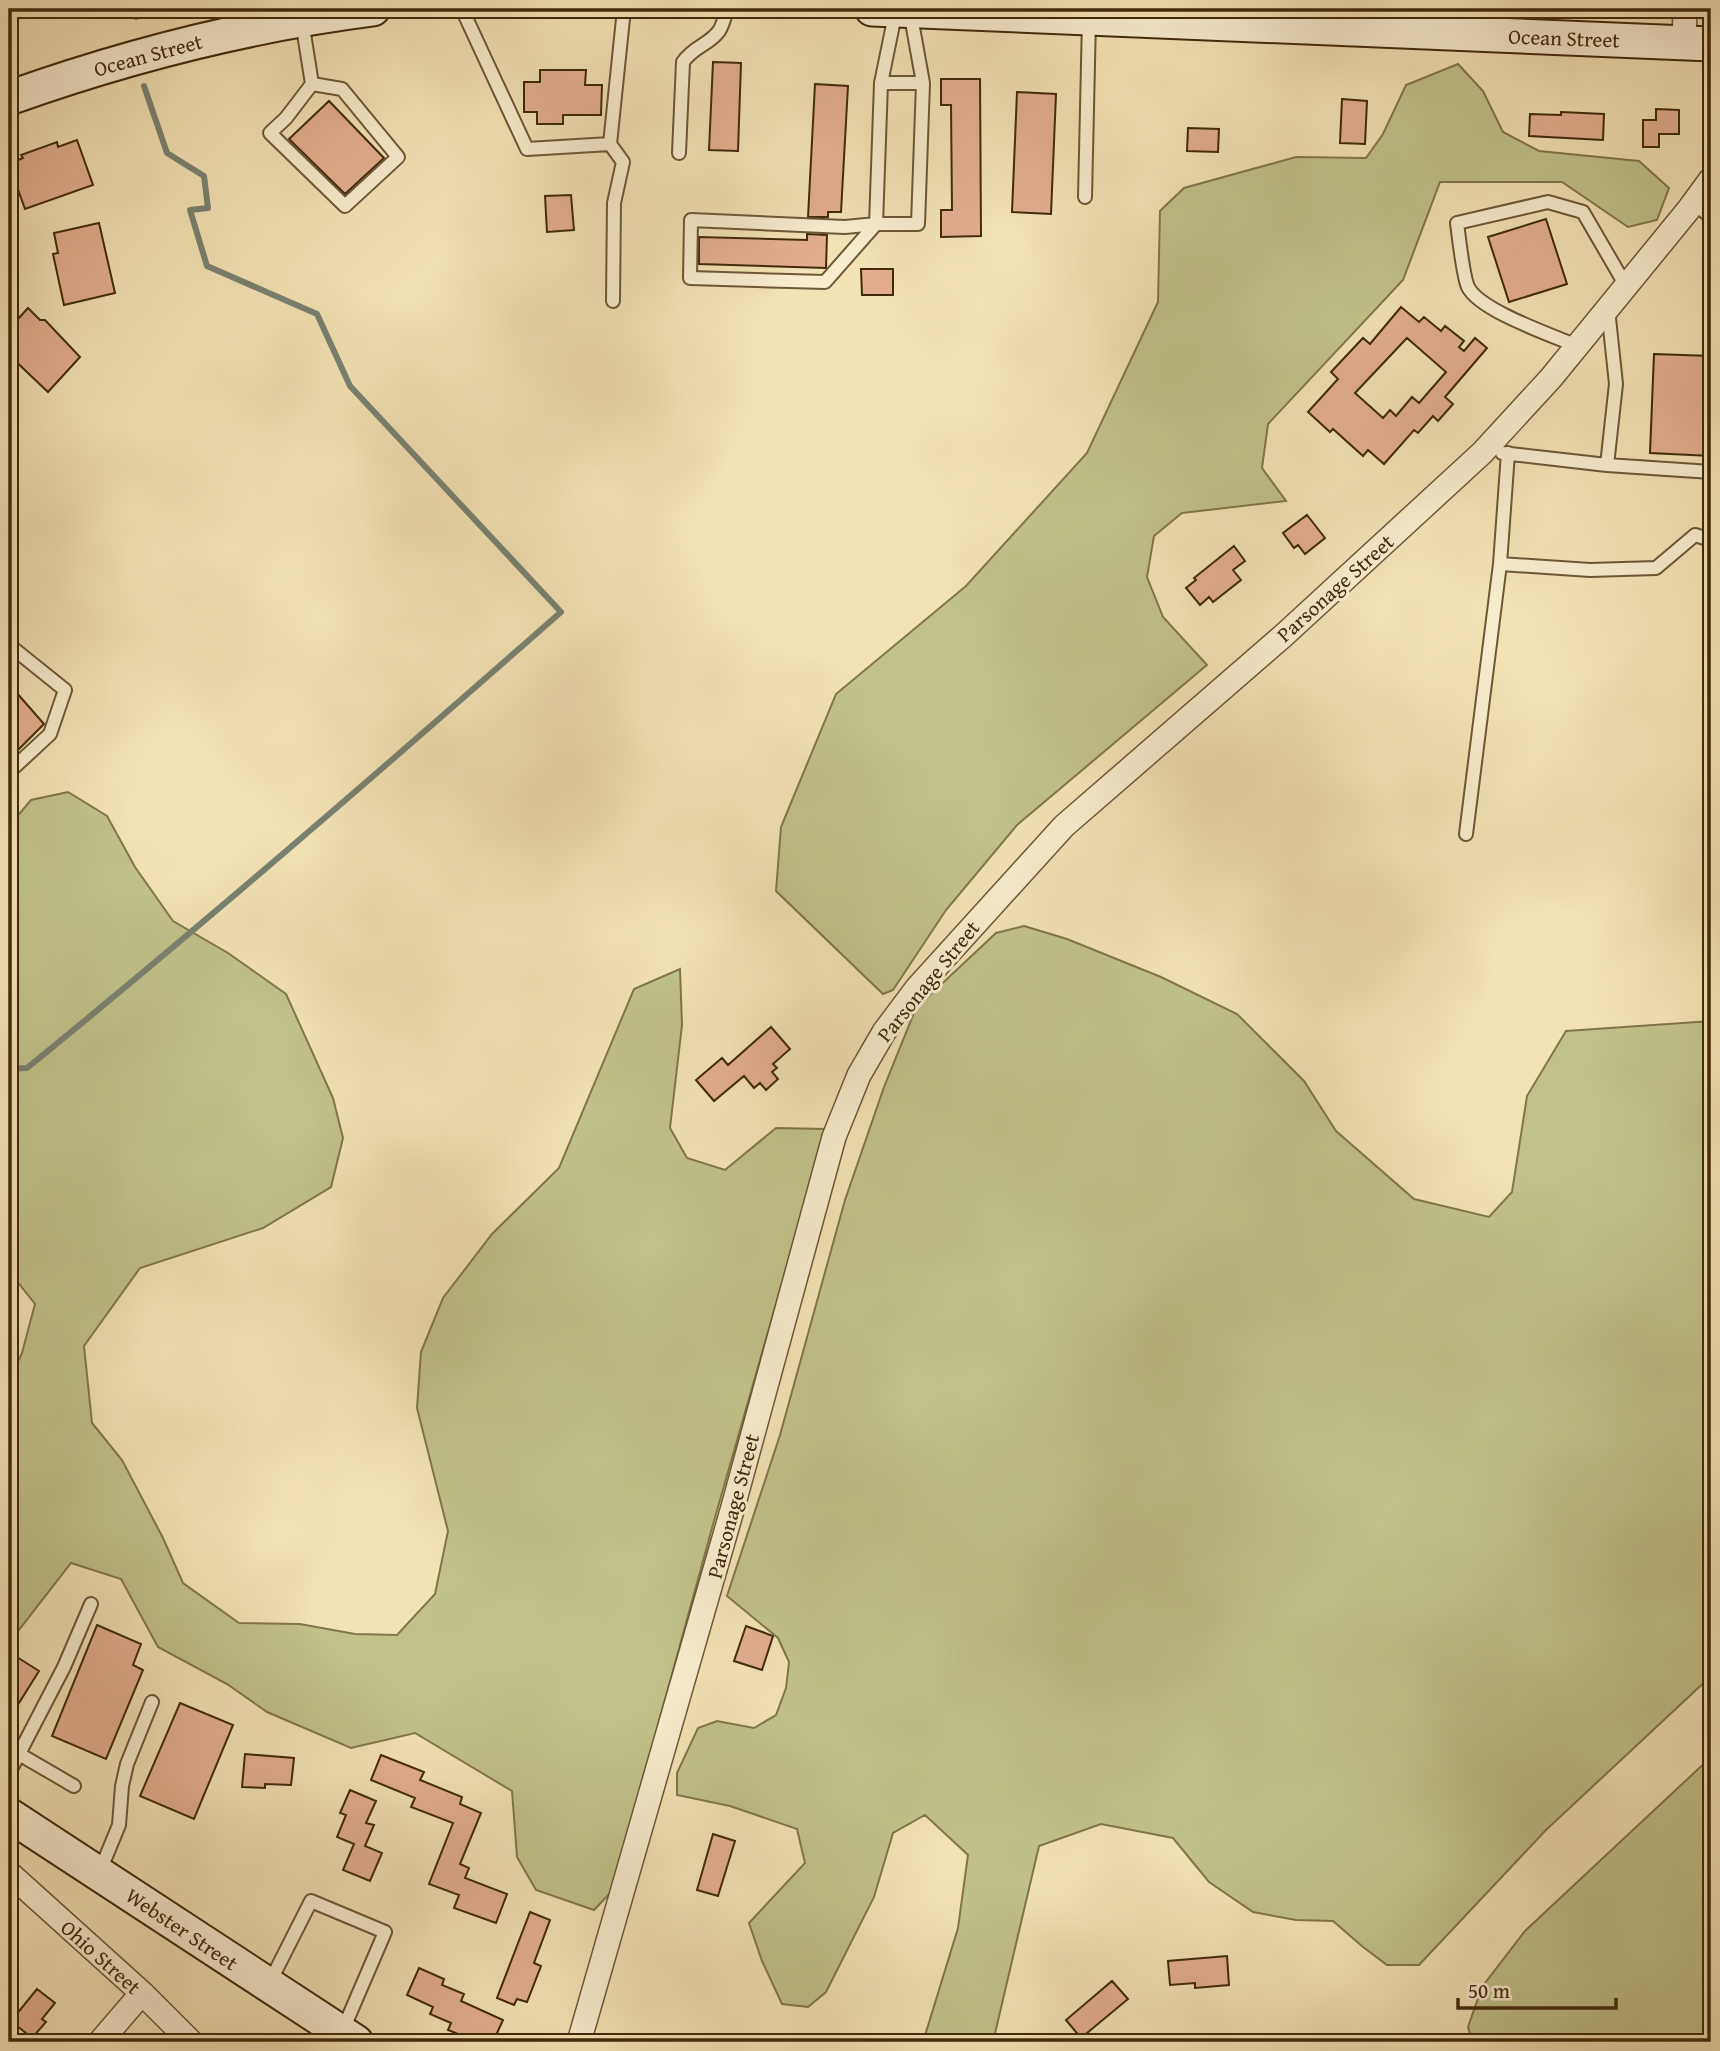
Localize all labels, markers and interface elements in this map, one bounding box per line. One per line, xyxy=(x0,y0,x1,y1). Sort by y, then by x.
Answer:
street label: Ocean Street xyxy=(1508,21,1621,55)
street label: Ocean Street xyxy=(90,25,206,84)
street label: Parsonage Street xyxy=(1269,526,1401,649)
street label: Parsonage Street xyxy=(869,913,987,1049)
street label: Parsonage Street xyxy=(699,1430,767,1582)
street label: Webster Street xyxy=(120,1880,245,1978)
street label: Ohio Street xyxy=(54,1912,149,2002)
scale bar xyxy=(1458,1967,1615,2011)
text: 50 m xyxy=(1468,1975,1510,2006)

